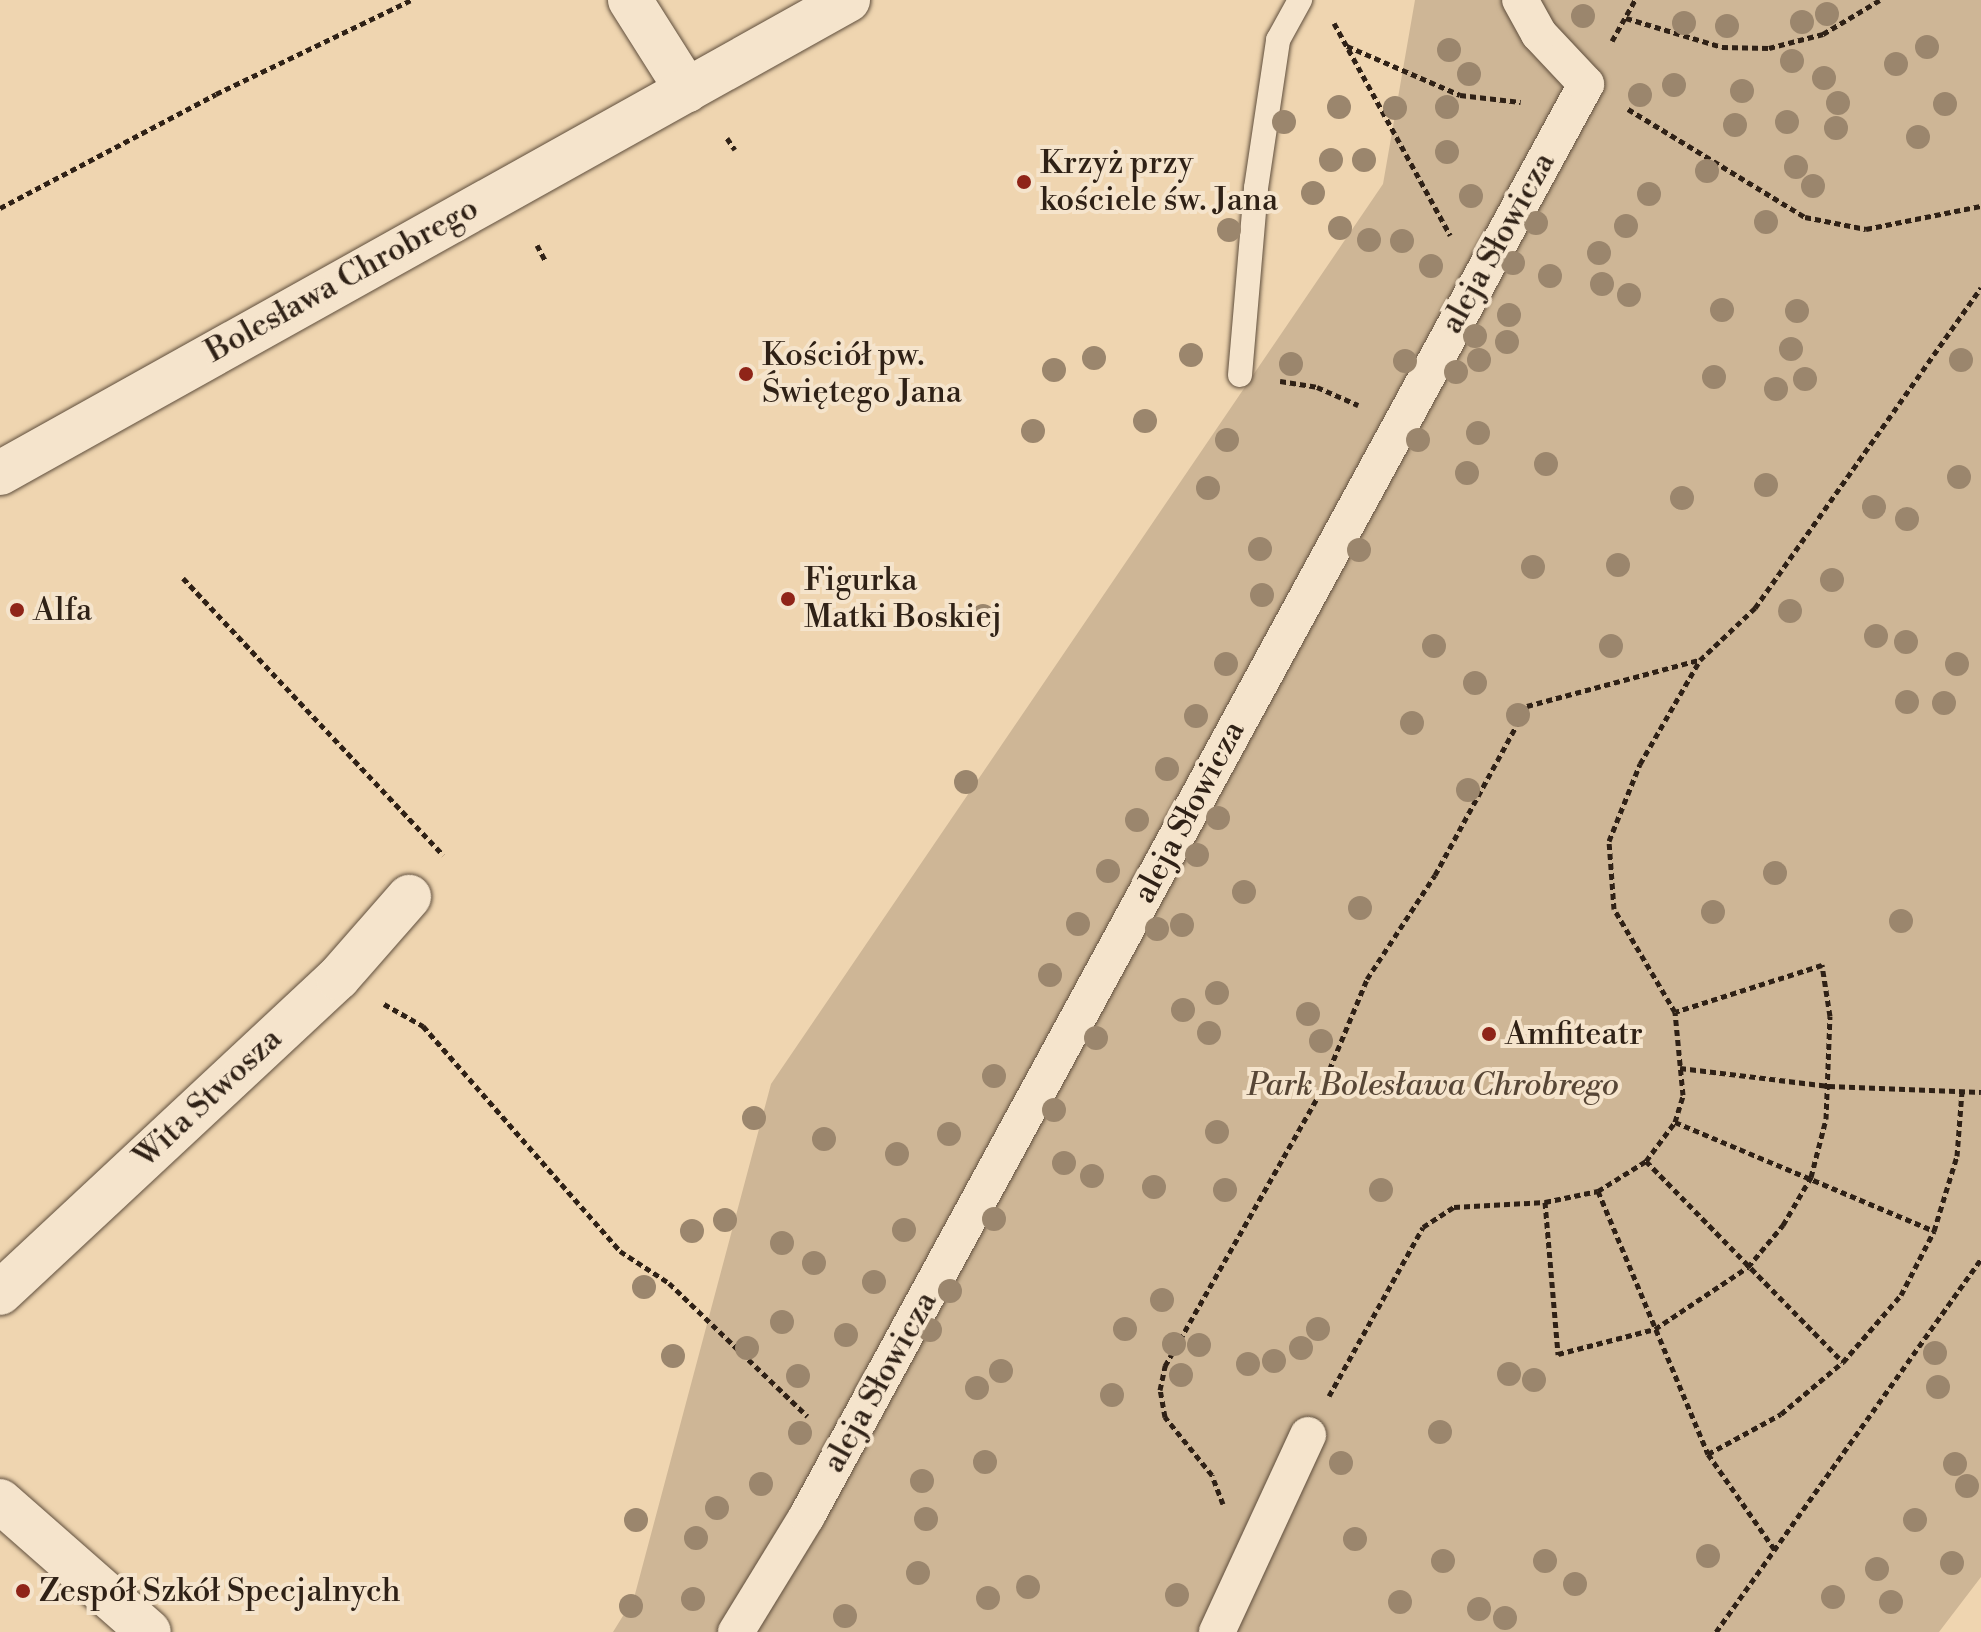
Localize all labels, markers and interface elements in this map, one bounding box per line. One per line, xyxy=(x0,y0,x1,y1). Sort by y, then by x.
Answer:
place label: Krzyż przy kościele św. Jana xyxy=(1040,145,1278,220)
street label: aleja Słowicza xyxy=(1433,146,1563,340)
marker: Krzyż przy kościele św. Jana xyxy=(1015,173,1033,191)
street label: Bolesława Chrobrego xyxy=(199,189,485,371)
place label: Kościół pw. Świętego Jana xyxy=(762,337,962,412)
marker: Kościół pw. Świętego Jana xyxy=(737,365,755,383)
place label: Figurka Matki Boskiej xyxy=(804,562,1002,637)
marker: Figurka Matki Boskiej xyxy=(779,590,797,608)
place label: Alfa xyxy=(33,591,92,629)
marker: Alfa xyxy=(8,601,26,619)
street label: aleja Słowicza xyxy=(1125,714,1253,910)
place label: Amfiteatr xyxy=(1505,1015,1643,1053)
street label: Wita Stwosza xyxy=(126,1020,290,1176)
marker: Amfiteatr xyxy=(1480,1025,1498,1043)
park label: Park Bolesława Chrobrego xyxy=(1247,1066,1619,1104)
street label: aleja Słowicza xyxy=(815,1285,945,1479)
place label: Zespół Szkół Specjalnych xyxy=(39,1572,401,1610)
marker: Zespół Szkół Specjalnych xyxy=(14,1582,32,1600)

